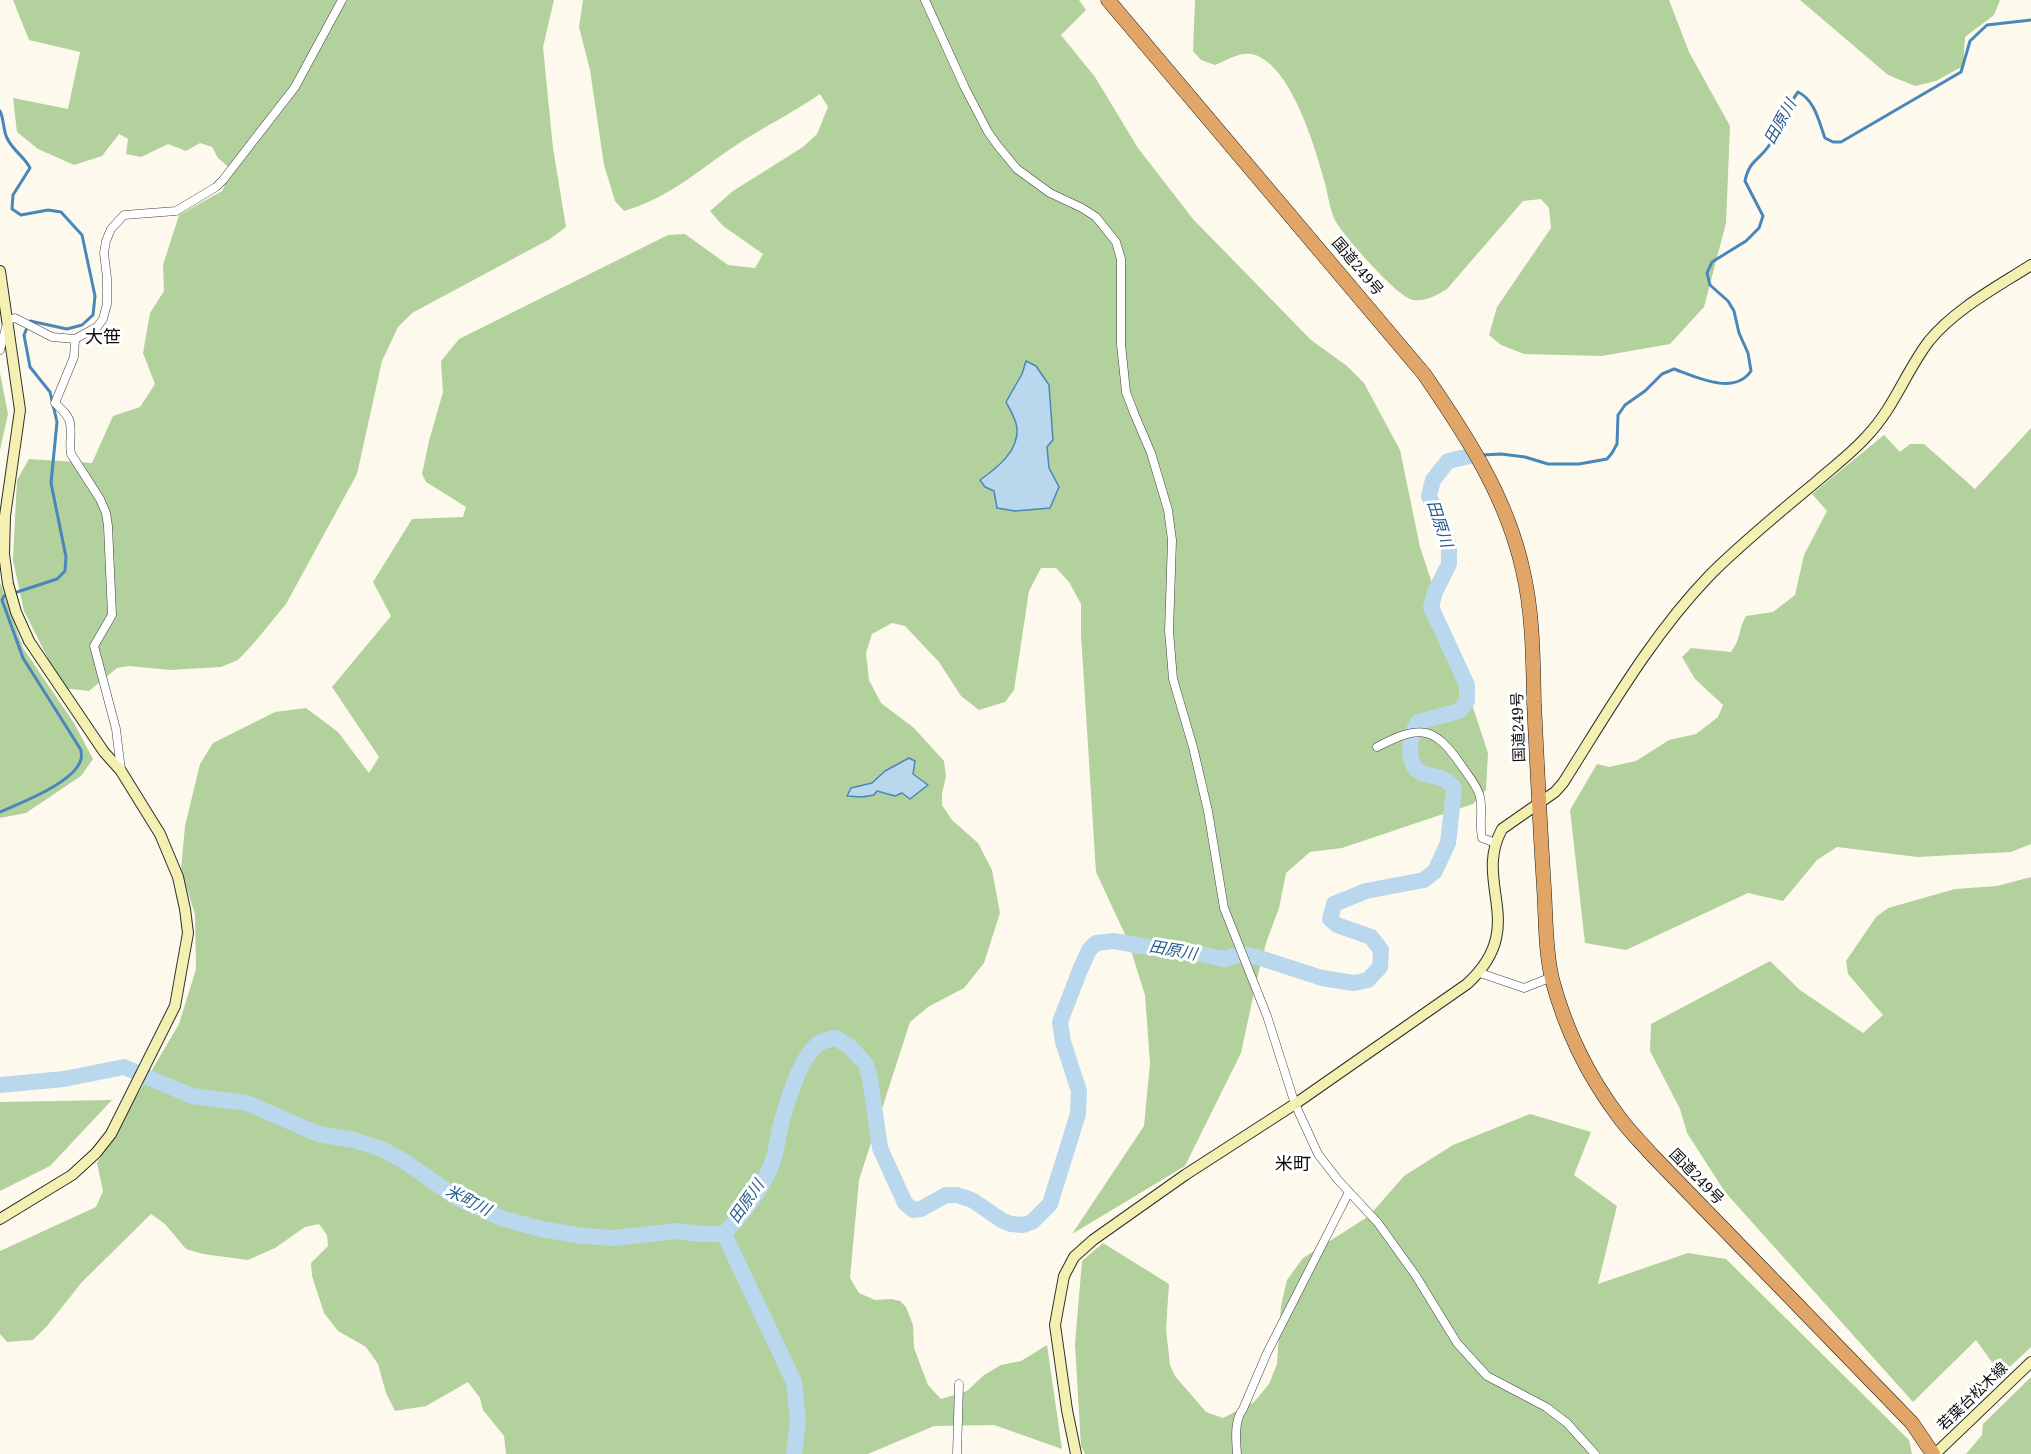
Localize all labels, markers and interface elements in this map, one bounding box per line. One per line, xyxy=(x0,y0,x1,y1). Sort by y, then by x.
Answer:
water label: 田原川 xyxy=(1761,96,1801,148)
street label: 国道249号 xyxy=(1328,234,1386,300)
district label: 大笹 xyxy=(85,327,121,349)
water label: 田原川 xyxy=(1422,498,1456,550)
street label: 国道249号 xyxy=(1509,692,1529,762)
water label: 田原川 xyxy=(1148,937,1198,965)
street label: 国道249号 xyxy=(1665,1146,1727,1208)
district label: 米町 xyxy=(1275,1154,1311,1176)
water label: 田原川 xyxy=(725,1177,769,1227)
water label: 米町川 xyxy=(442,1182,494,1220)
street label: 若葉台松木線 xyxy=(1934,1359,2012,1435)

